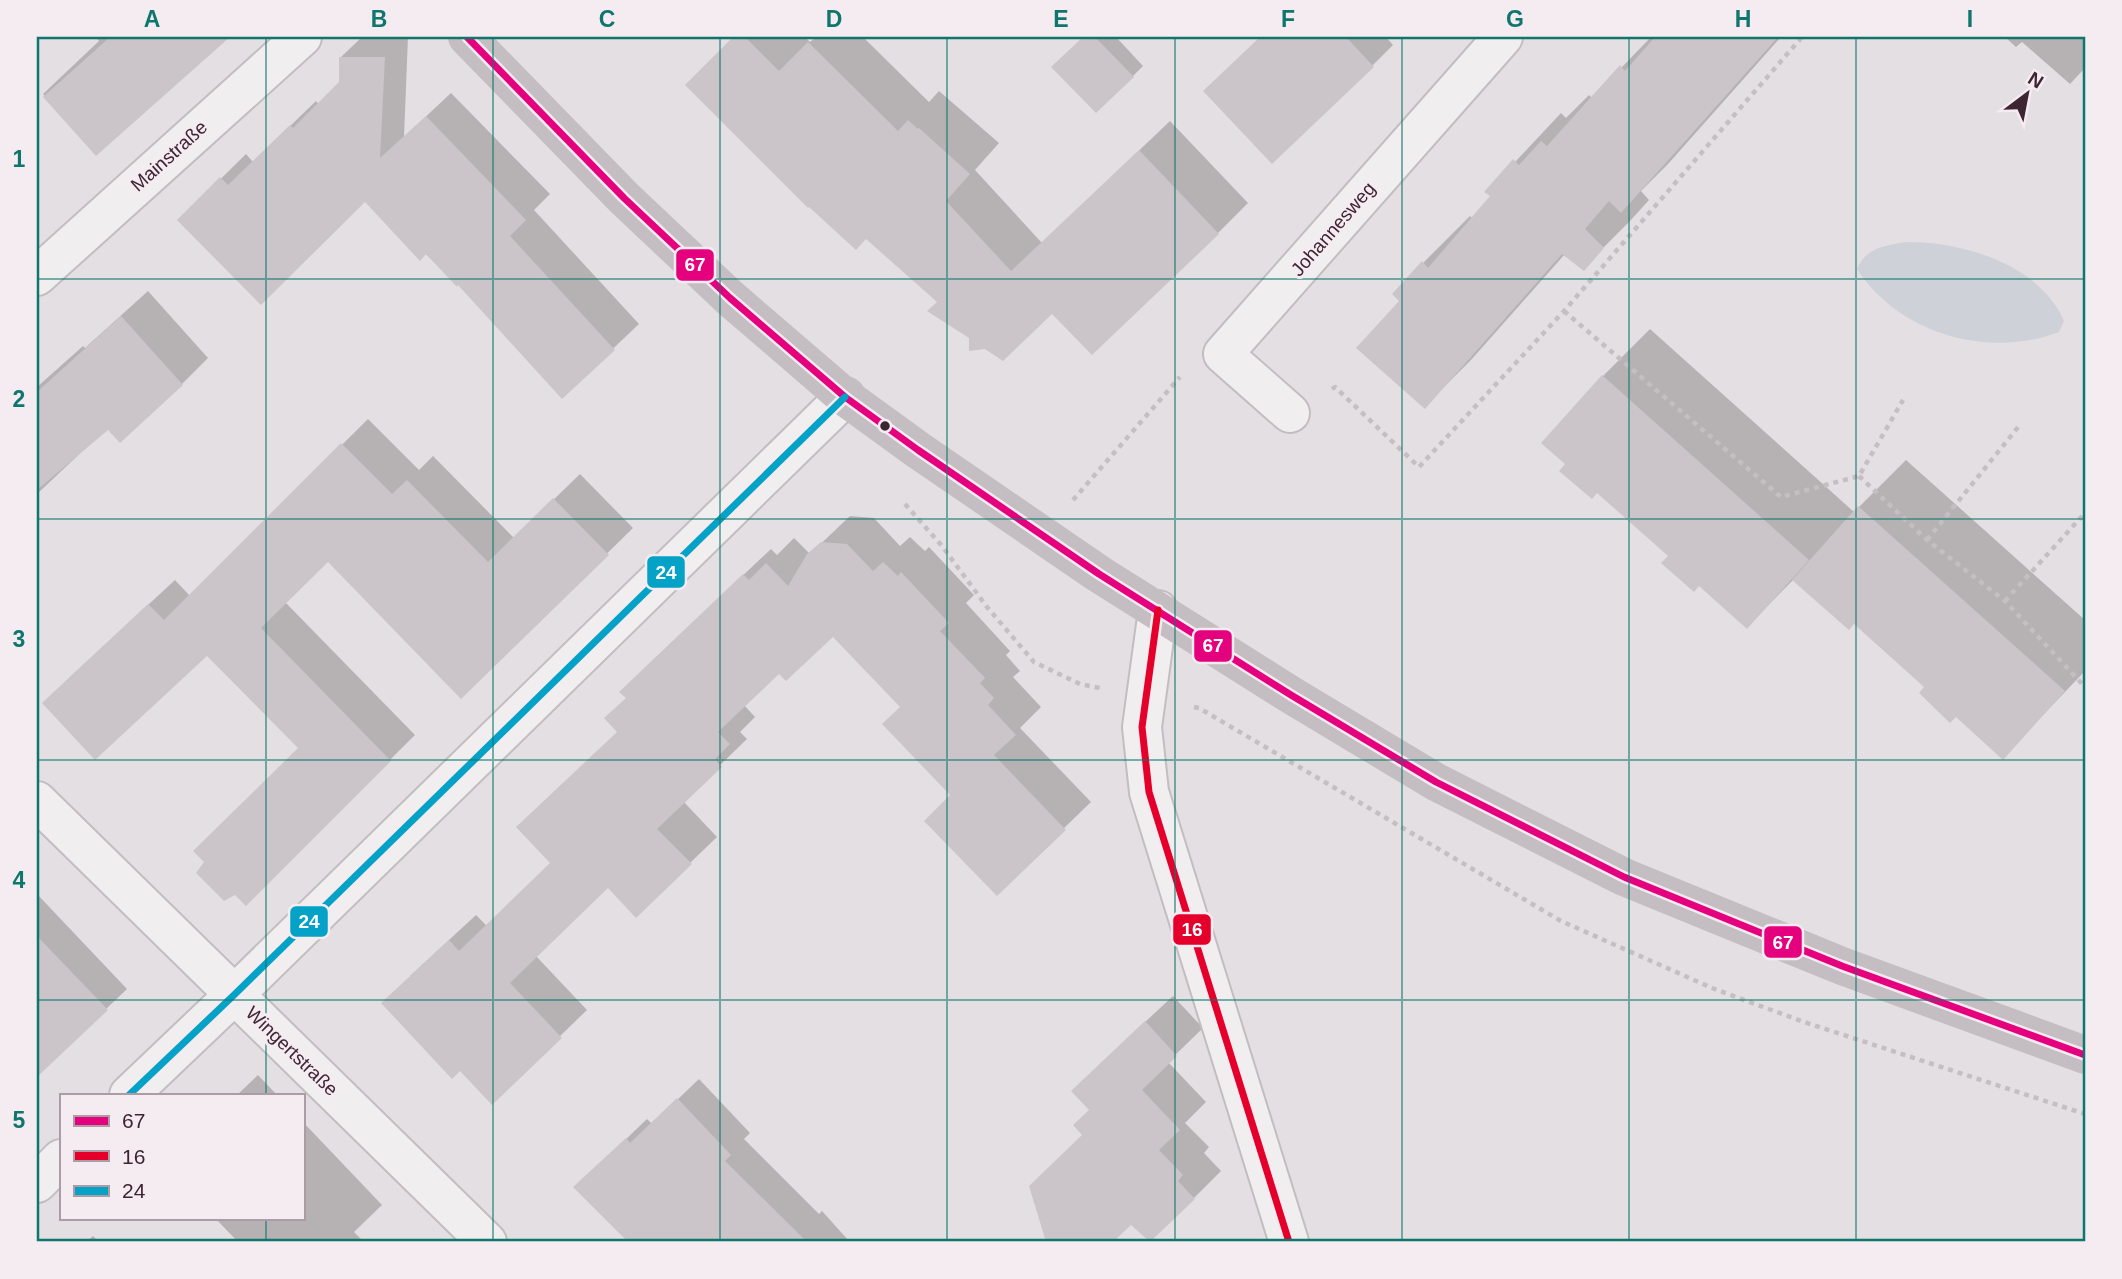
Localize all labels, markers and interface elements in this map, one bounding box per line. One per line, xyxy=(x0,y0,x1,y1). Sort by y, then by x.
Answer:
text: A xyxy=(144,6,160,32)
text: B xyxy=(371,6,387,32)
text: C xyxy=(599,6,615,32)
text: D xyxy=(826,6,842,32)
text: E xyxy=(1053,6,1069,32)
text: F xyxy=(1281,6,1295,32)
text: G xyxy=(1506,6,1524,32)
text: H xyxy=(1735,6,1751,32)
text: I xyxy=(1967,6,1973,32)
north arrow xyxy=(1993,60,2062,130)
text: N xyxy=(2024,67,2047,93)
street label: Mainstraße xyxy=(127,116,211,196)
text: 1 xyxy=(13,146,26,172)
street label: Johannesweg xyxy=(1287,178,1379,280)
line badge: 67 xyxy=(675,248,715,282)
text: 67 xyxy=(684,254,706,275)
text: 2 xyxy=(13,386,25,412)
unlabelled marker xyxy=(878,419,892,433)
line badge: 24 xyxy=(646,555,686,589)
text: 24 xyxy=(655,562,677,583)
text: 3 xyxy=(13,626,25,652)
line badge: 67 xyxy=(1193,629,1233,663)
text: 67 xyxy=(1202,635,1224,656)
text: 4 xyxy=(13,867,26,893)
line badge: 24 xyxy=(289,905,329,938)
text: 24 xyxy=(298,911,320,932)
line badge: 16 xyxy=(1172,913,1212,946)
text: 16 xyxy=(1181,919,1203,940)
line badge: 67 xyxy=(1763,925,1803,959)
text: 67 xyxy=(1772,932,1794,953)
street label: Wingertstraße xyxy=(242,1002,342,1100)
legend xyxy=(60,1094,304,1220)
text: 5 xyxy=(13,1107,26,1133)
text: 67 xyxy=(122,1109,145,1132)
text: 16 xyxy=(122,1145,145,1168)
text: 24 xyxy=(122,1179,146,1202)

